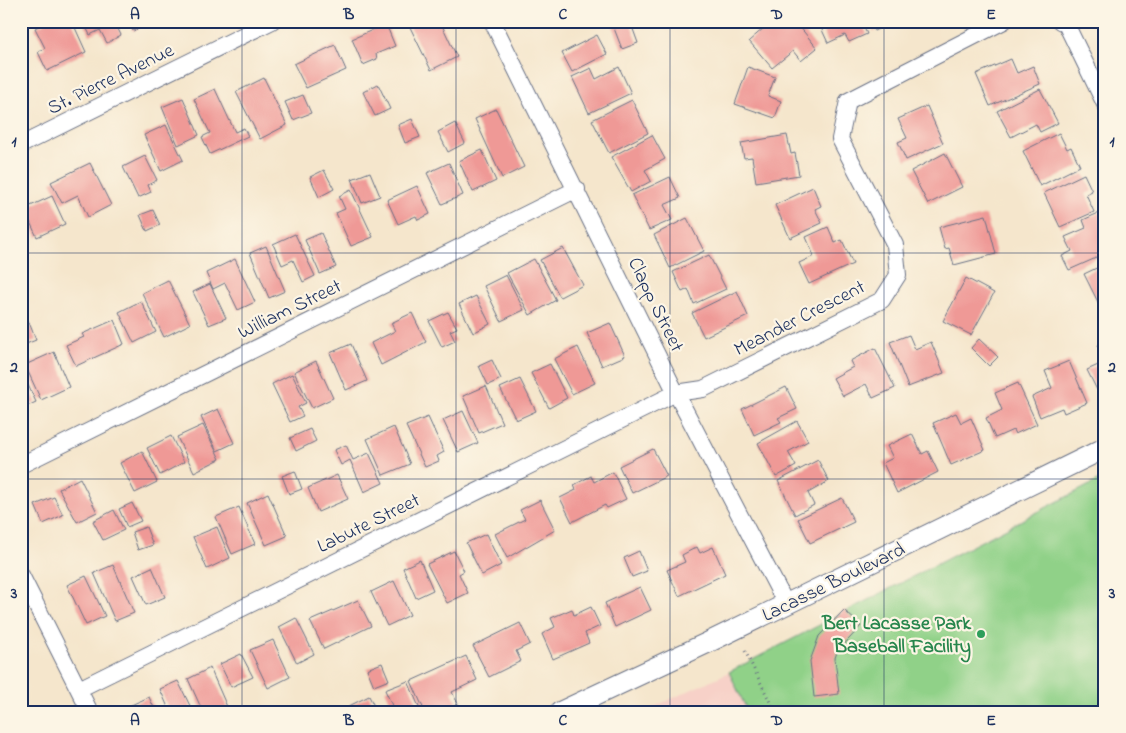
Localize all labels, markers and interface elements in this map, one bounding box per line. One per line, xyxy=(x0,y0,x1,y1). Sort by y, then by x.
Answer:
text: A xyxy=(130,3,140,27)
text: B xyxy=(343,3,355,27)
text: C xyxy=(559,3,568,27)
text: D xyxy=(770,3,783,27)
text: E xyxy=(986,3,996,27)
street label: St. Pierre Avenue xyxy=(43,37,179,123)
text: 1 xyxy=(11,130,17,154)
text: 1 xyxy=(1109,130,1115,154)
street label: Clapp Street xyxy=(619,253,690,358)
street label: William Street xyxy=(233,273,347,348)
street label: Meander Crescent xyxy=(729,274,871,365)
text: 2 xyxy=(9,356,18,380)
text: 2 xyxy=(1107,356,1116,380)
street label: Labute Street xyxy=(313,487,426,562)
street label: Lacasse Boulevard xyxy=(758,536,910,630)
text: 3 xyxy=(10,582,18,606)
text: 3 xyxy=(1108,582,1116,606)
place label: Bert Lacasse Park Baseball Facility xyxy=(821,610,972,663)
marker: Bert Lacasse Park Baseball Facility xyxy=(975,628,987,640)
text: A xyxy=(130,709,140,733)
text: B xyxy=(343,709,355,733)
text: C xyxy=(559,709,568,733)
text: D xyxy=(770,709,783,733)
text: E xyxy=(986,709,996,733)

